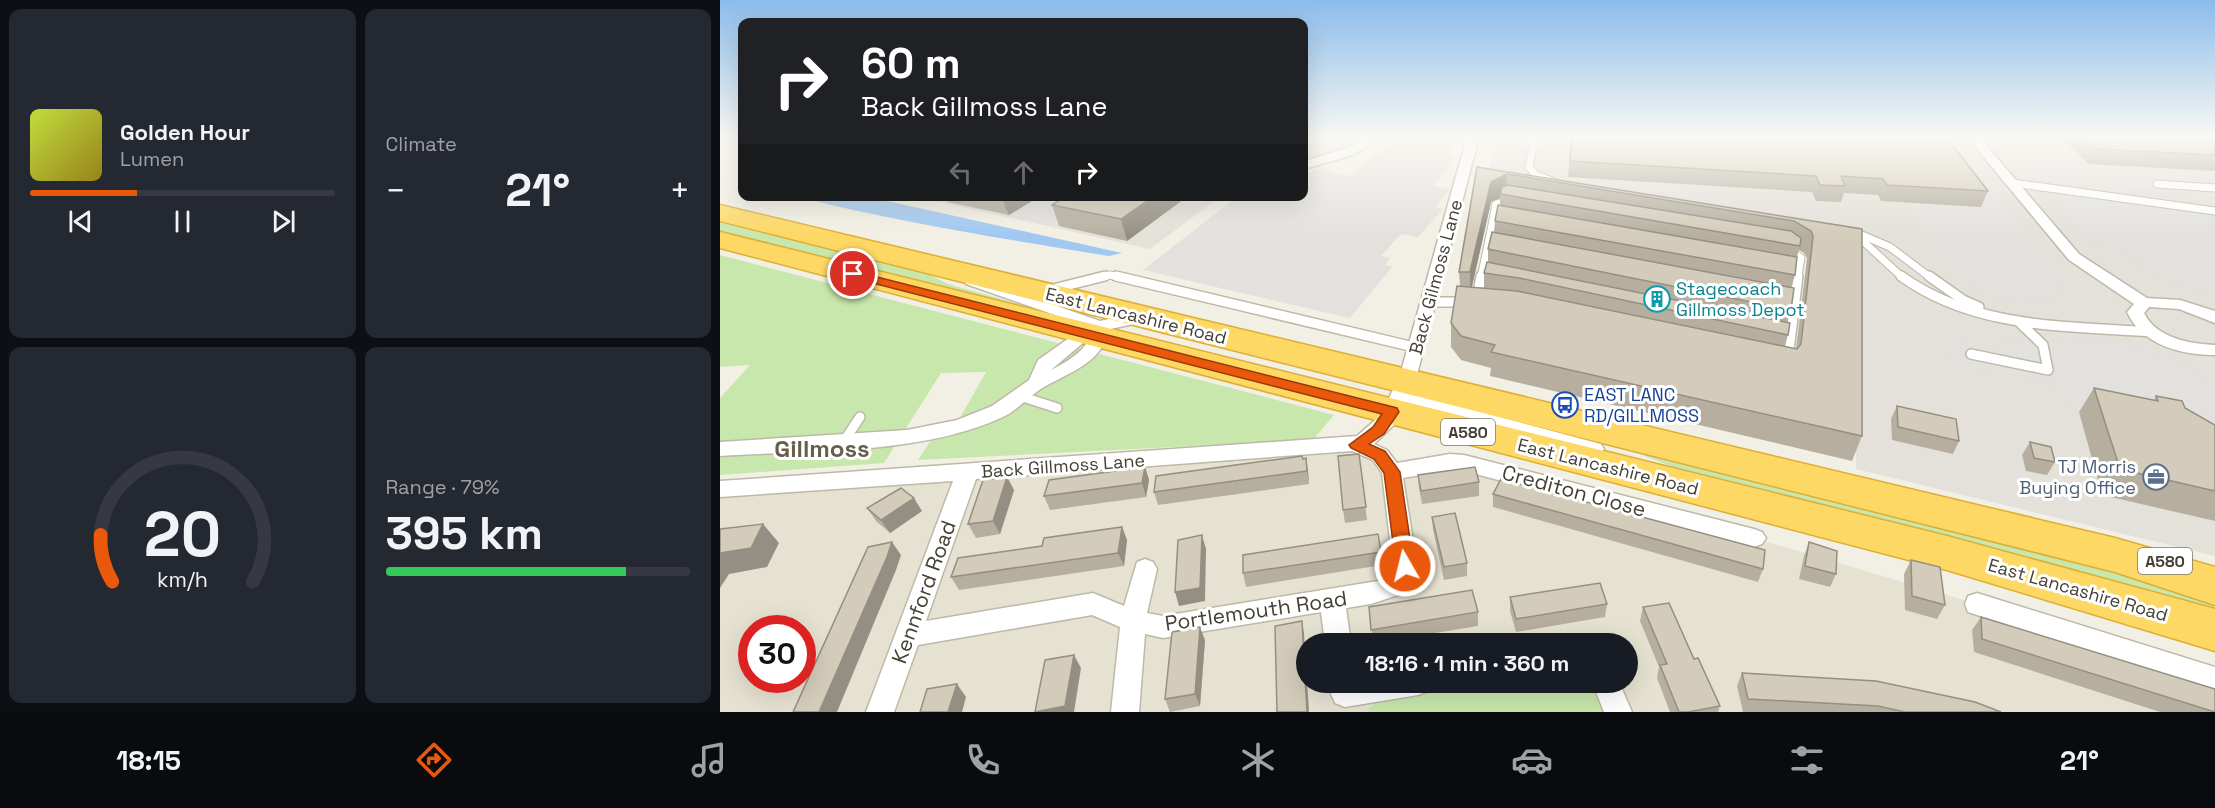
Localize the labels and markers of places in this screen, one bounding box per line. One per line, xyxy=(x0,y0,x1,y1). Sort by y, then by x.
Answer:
pin xyxy=(827,248,878,299)
place label: Stagecoach Gillmoss Depot xyxy=(1676,277,1805,321)
building icon: Stagecoach Gillmoss Depot xyxy=(1642,284,1672,314)
place label: EAST LANC RD/GILLMOSS xyxy=(1584,383,1699,427)
bus stop icon: EAST LANC RD/GILLMOSS xyxy=(1550,390,1580,420)
place label: TJ Morris Buying Office xyxy=(2019,455,2136,499)
office icon: TJ Morris Buying Office xyxy=(2141,462,2171,492)

